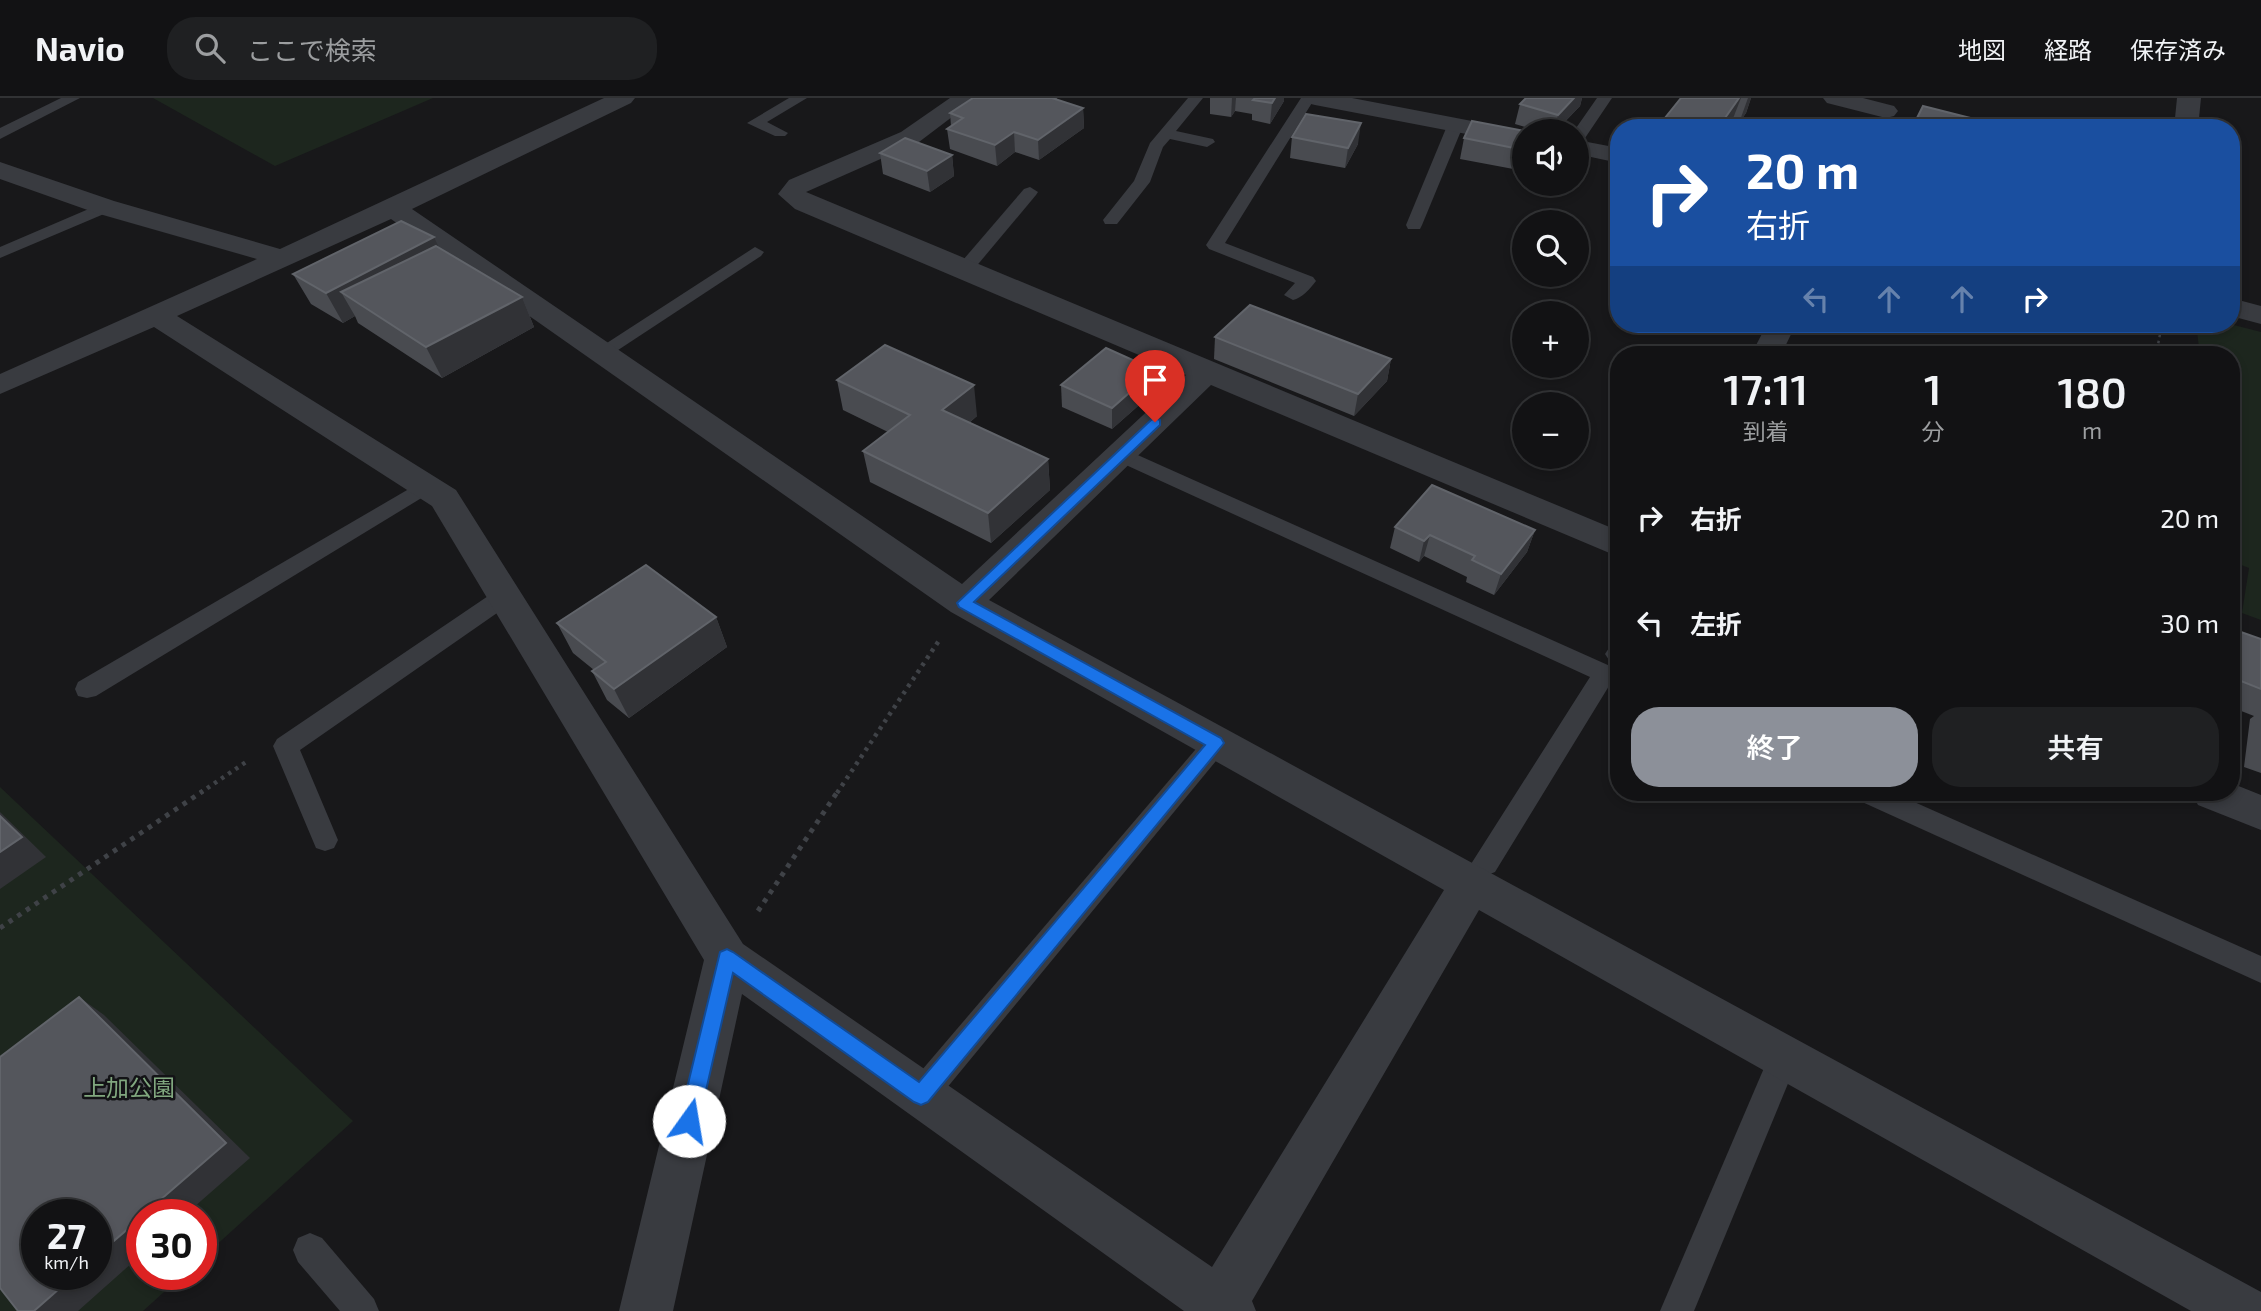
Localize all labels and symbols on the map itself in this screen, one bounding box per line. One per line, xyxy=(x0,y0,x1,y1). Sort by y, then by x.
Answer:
pin xyxy=(1125,350,1185,422)
park label: 上加公園 xyxy=(83,1073,175,1101)
position arrow xyxy=(652,1084,726,1158)
speed limit sign: 30 xyxy=(126,1199,217,1290)

